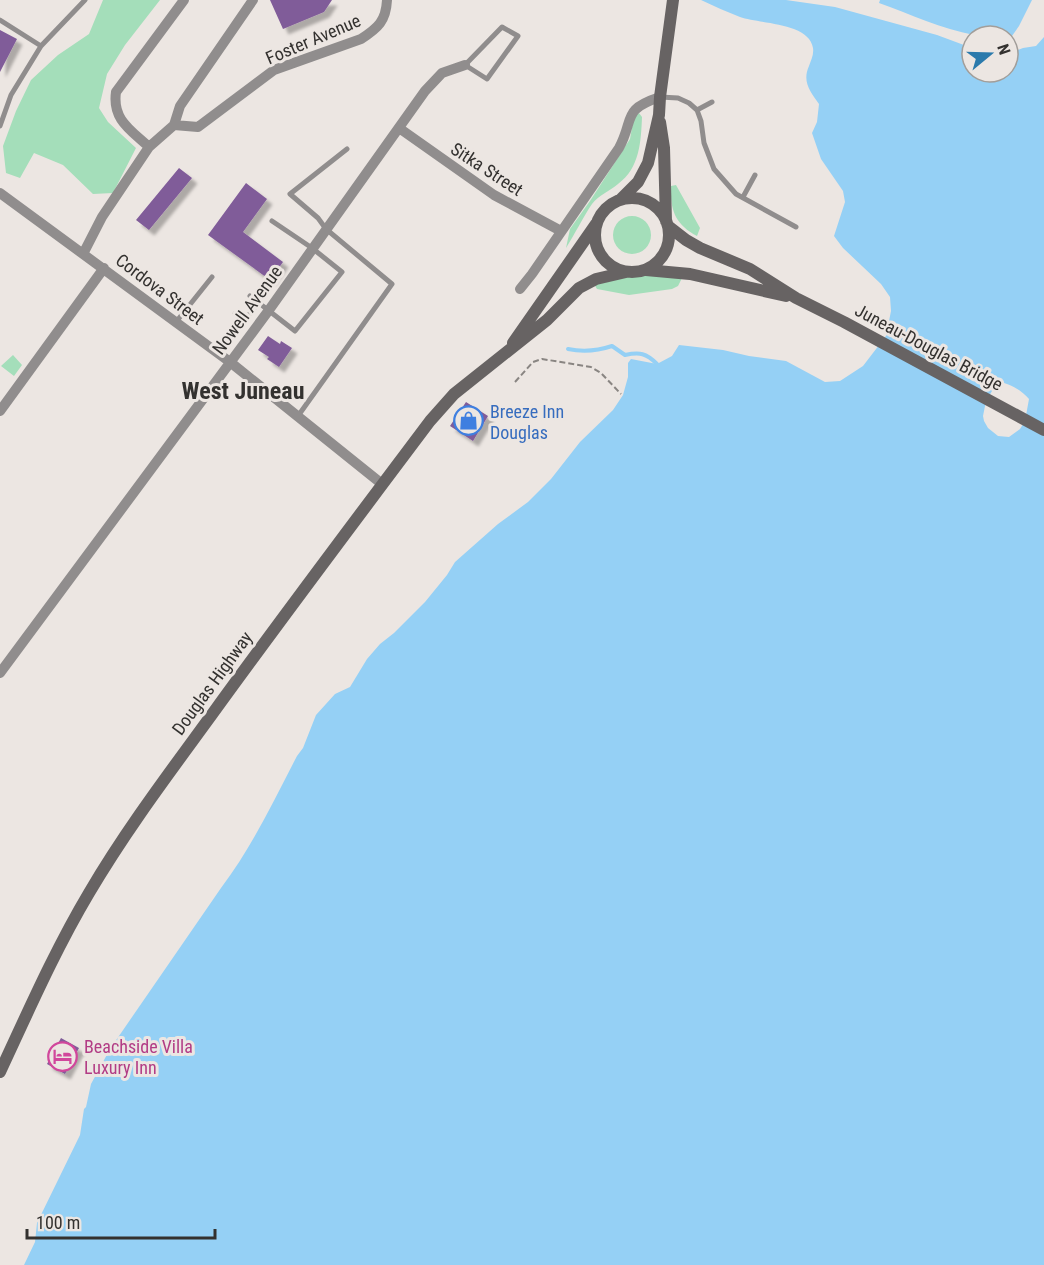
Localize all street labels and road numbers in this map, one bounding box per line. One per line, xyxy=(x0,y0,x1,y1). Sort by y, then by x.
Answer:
street label: Foster Avenue xyxy=(262,10,364,68)
street label: Sitka Street xyxy=(447,138,527,200)
street label: Cordova Street xyxy=(112,249,208,329)
street label: Nowell Avenue xyxy=(208,262,286,358)
street label: Juneau-Douglas Bridge xyxy=(852,299,1006,395)
street label: Douglas Highway xyxy=(167,627,257,739)

